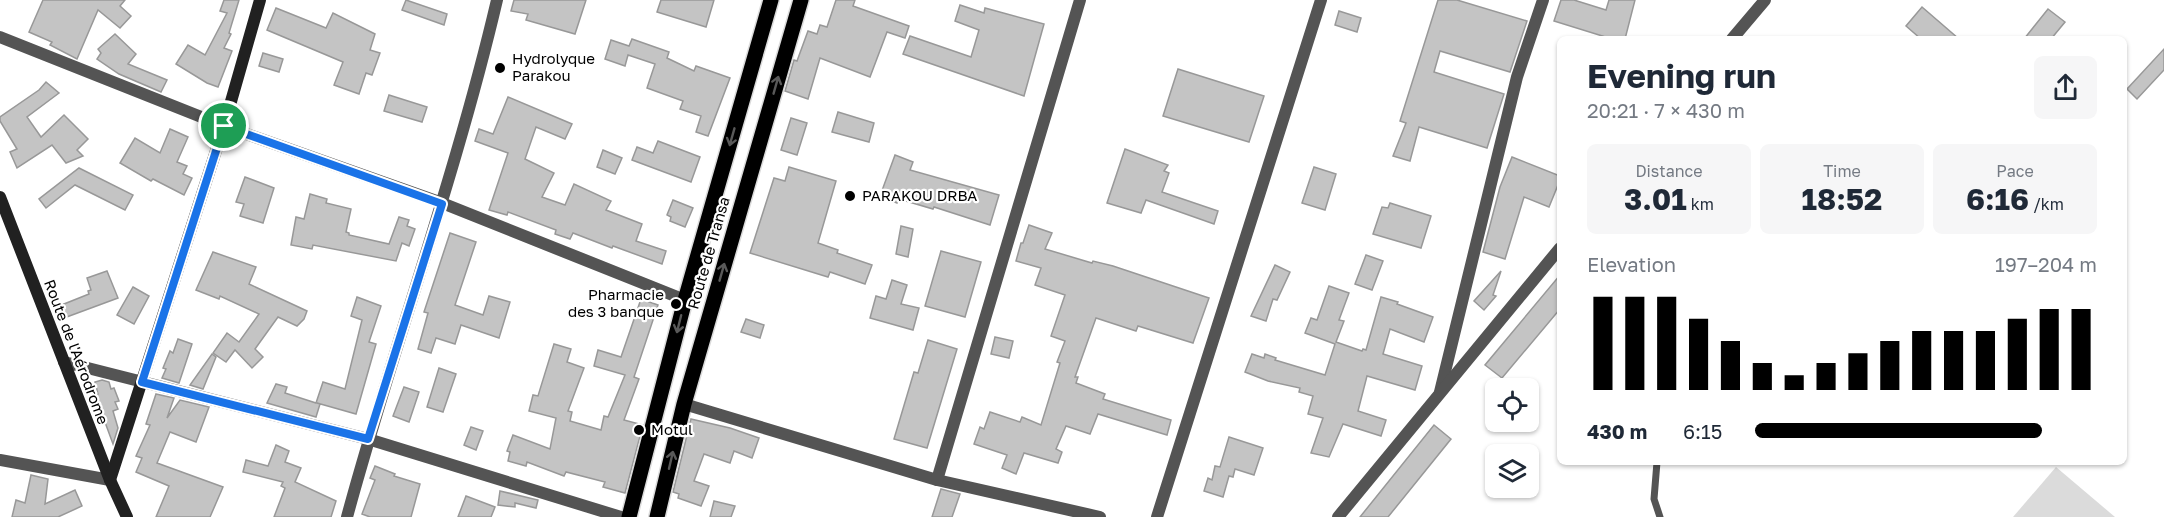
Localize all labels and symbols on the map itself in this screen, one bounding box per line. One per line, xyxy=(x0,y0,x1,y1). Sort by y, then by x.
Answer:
place label: Hydrolyque Parakou xyxy=(512,49,595,84)
marker: Hydrolyque Parakou xyxy=(493,61,507,75)
one-way arrow xyxy=(771,76,782,95)
pin xyxy=(198,100,249,151)
one-way arrow xyxy=(726,127,737,146)
place label: PARAKOU DRBA xyxy=(862,186,977,204)
marker: PARAKOU DRBA xyxy=(843,189,857,203)
street label: Route de Transa xyxy=(683,194,733,311)
one-way arrow xyxy=(717,263,728,282)
street label: Route de l'Aérodrome xyxy=(41,277,113,427)
place label: Pharmacie des 3 banque xyxy=(568,285,664,320)
marker: Pharmacie des 3 banque xyxy=(669,297,683,311)
one-way arrow xyxy=(672,315,684,334)
place label: Motul xyxy=(651,420,693,438)
marker: Motul xyxy=(632,423,646,437)
one-way arrow xyxy=(665,451,677,470)

